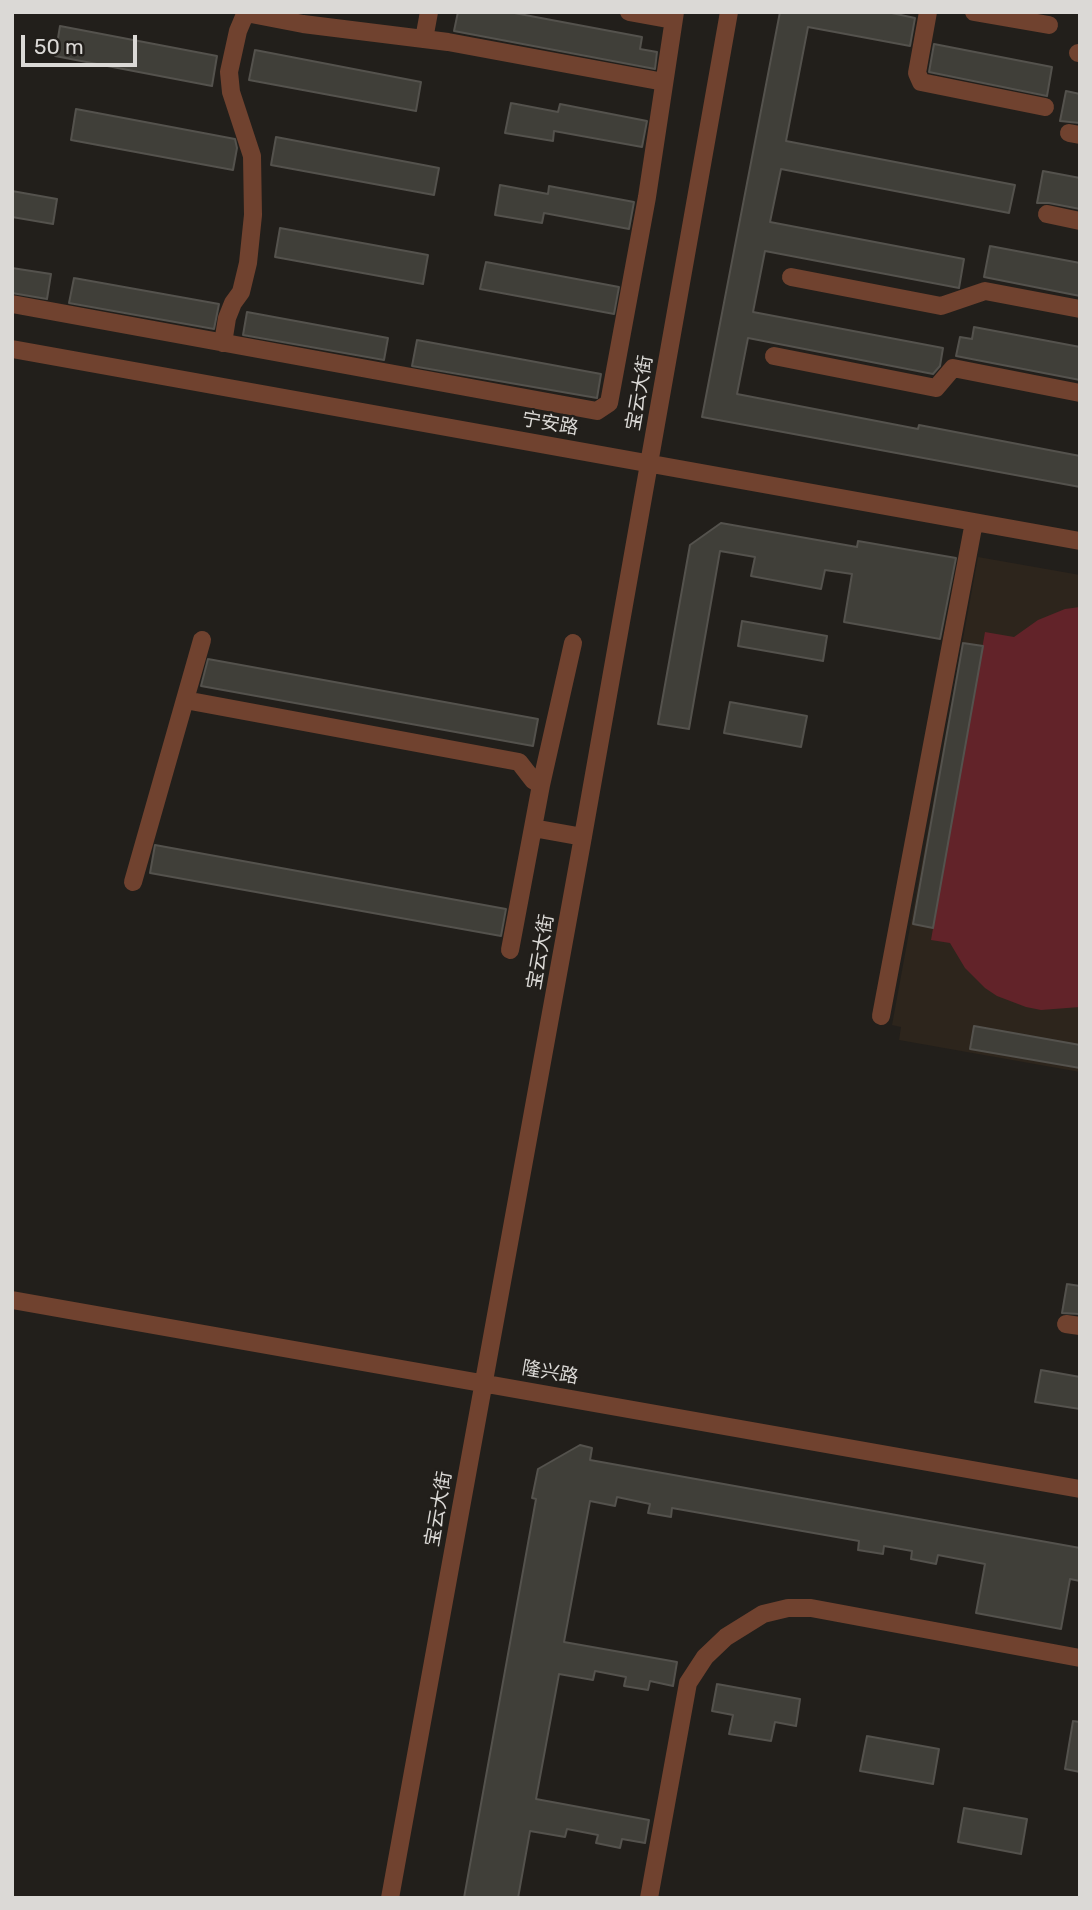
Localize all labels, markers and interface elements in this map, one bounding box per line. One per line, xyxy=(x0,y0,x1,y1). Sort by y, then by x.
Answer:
scale bar xyxy=(24,21,140,65)
text: 50 m xyxy=(34,34,84,59)
street label: 宝云大街 xyxy=(622,354,658,432)
street label: 宁安路 xyxy=(520,408,580,440)
street label: 宝云大街 xyxy=(523,913,559,991)
street label: 隆兴路 xyxy=(520,1357,580,1389)
street label: 宝云大街 xyxy=(421,1470,457,1548)

